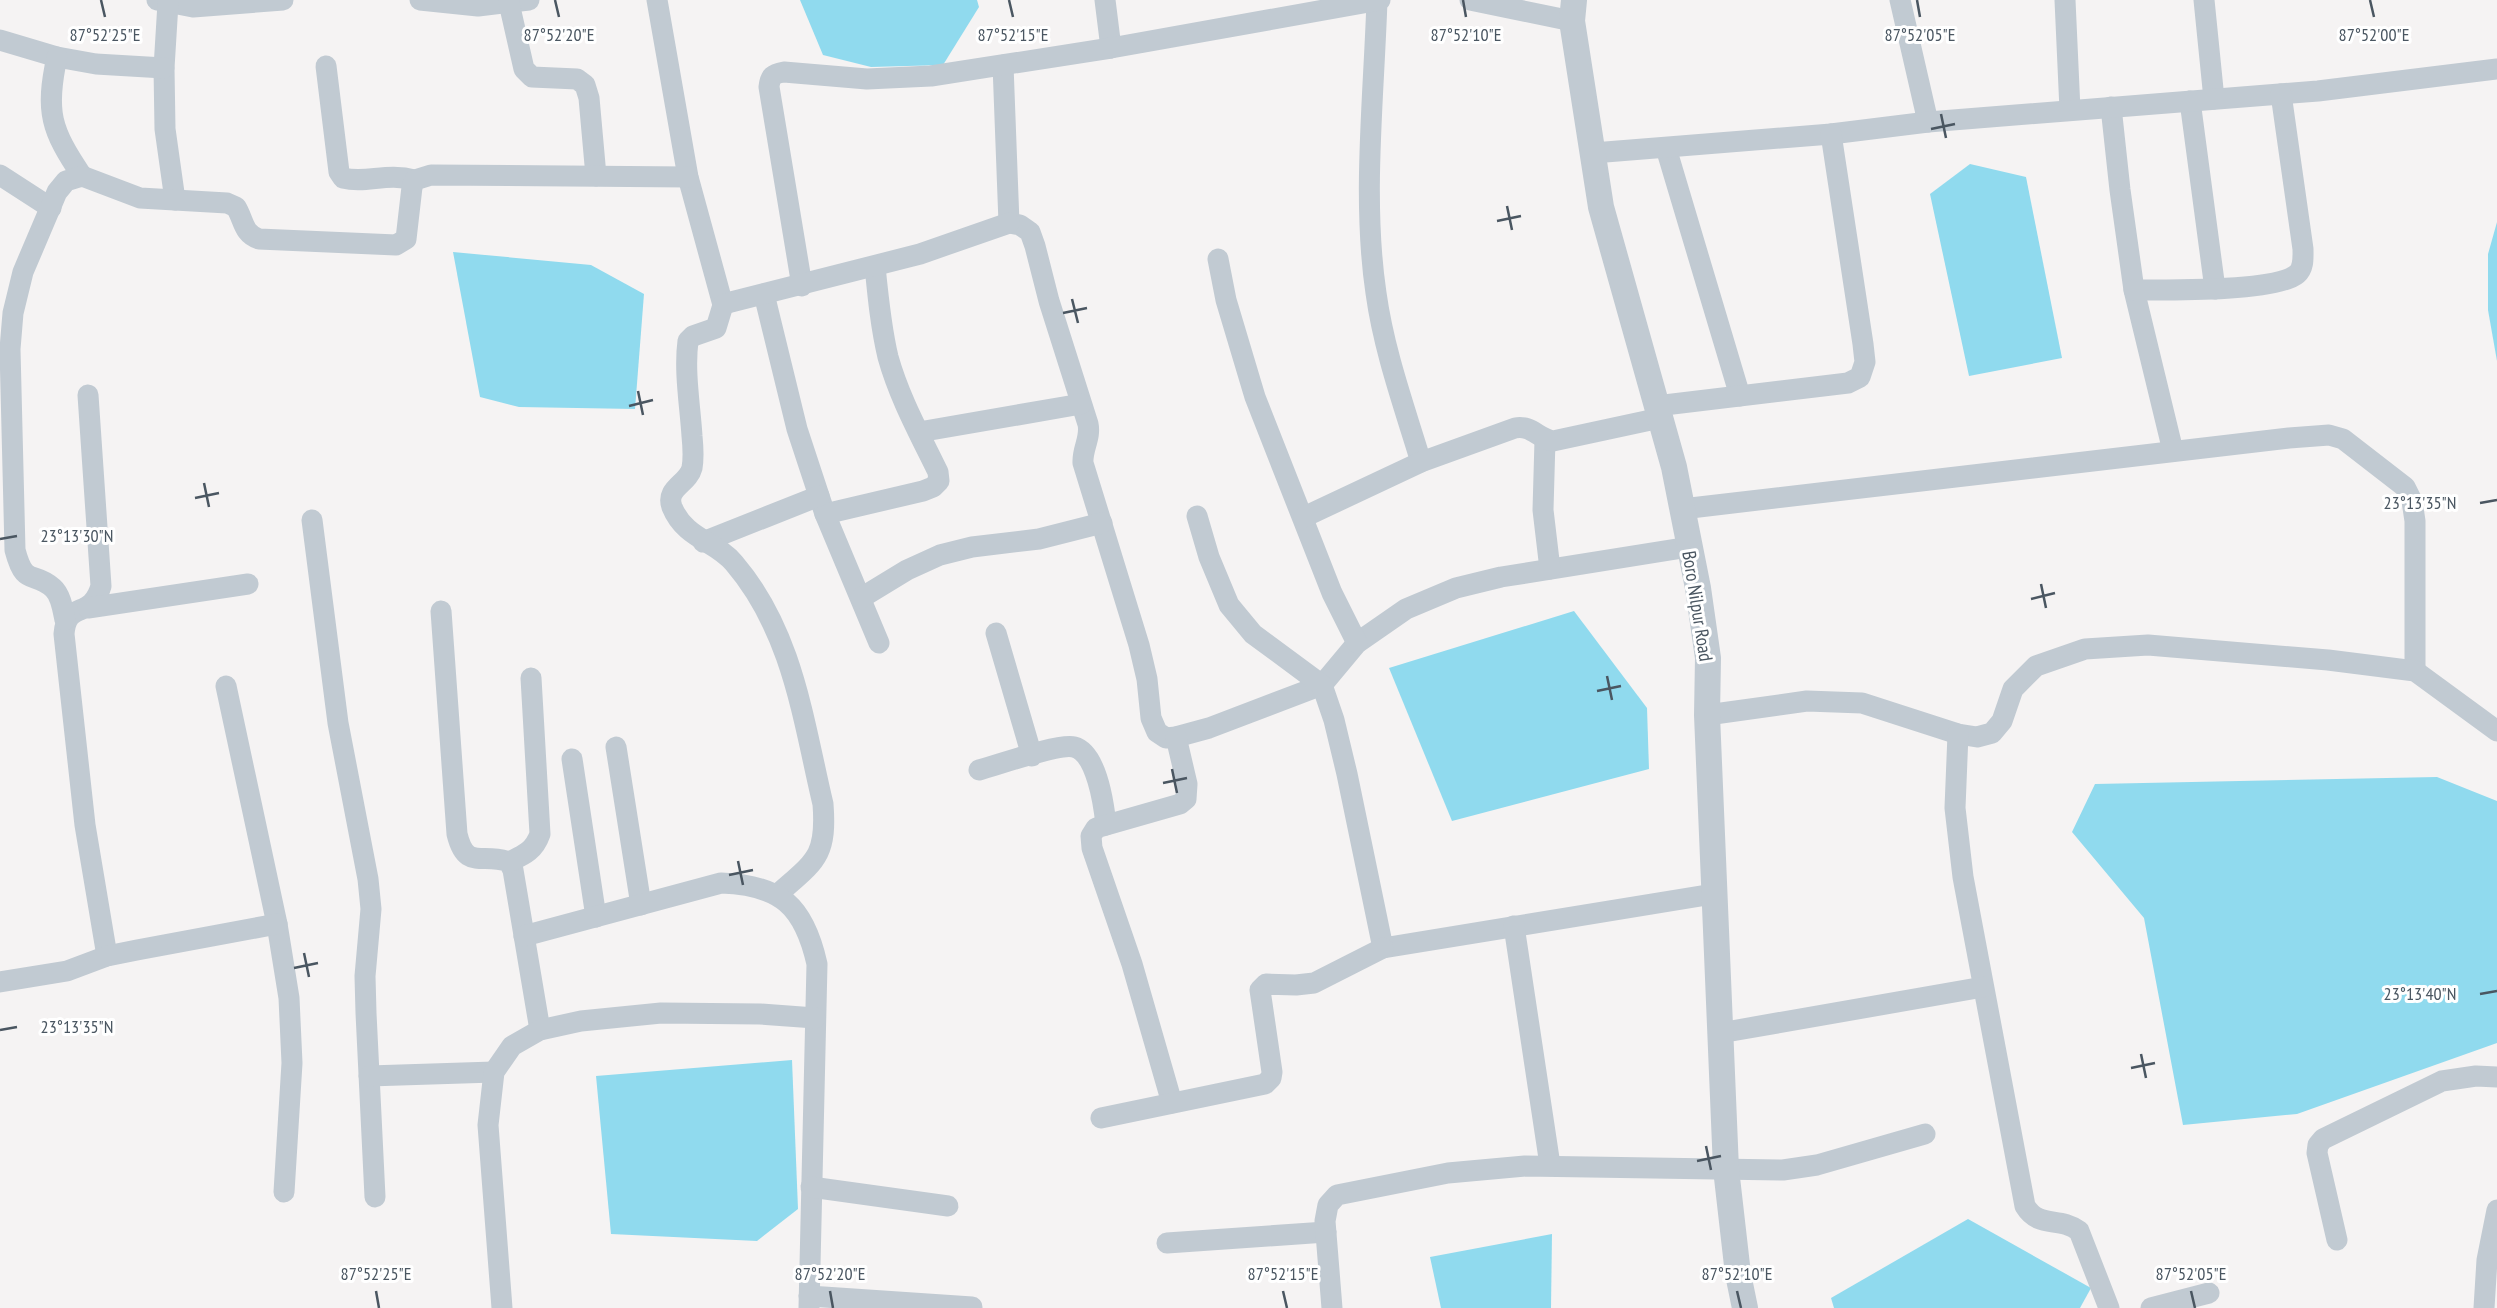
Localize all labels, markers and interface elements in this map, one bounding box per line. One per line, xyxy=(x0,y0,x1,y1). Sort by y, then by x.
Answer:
text: 87°52'25"E xyxy=(70,23,140,46)
text: 87°52'20"E xyxy=(524,23,594,46)
text: 87°52'15"E xyxy=(978,23,1048,46)
text: 87°52'10"E xyxy=(1431,23,1501,46)
text: 87°52'05"E xyxy=(1885,23,1955,46)
text: 87°52'00"E xyxy=(2339,23,2409,46)
text: 23°13'35"N xyxy=(2384,491,2456,514)
text: 23°13'30"N xyxy=(41,524,113,547)
street label: Boro Nilpur Road xyxy=(1677,549,1719,663)
text: 23°13'40"N xyxy=(2384,982,2456,1005)
text: 23°13'35"N xyxy=(41,1015,113,1038)
text: 87°52'25"E xyxy=(341,1262,411,1285)
text: 87°52'20"E xyxy=(795,1262,865,1285)
text: 87°52'15"E xyxy=(1248,1262,1318,1285)
text: 87°52'10"E xyxy=(1702,1262,1772,1285)
text: 87°52'05"E xyxy=(2156,1262,2226,1285)

